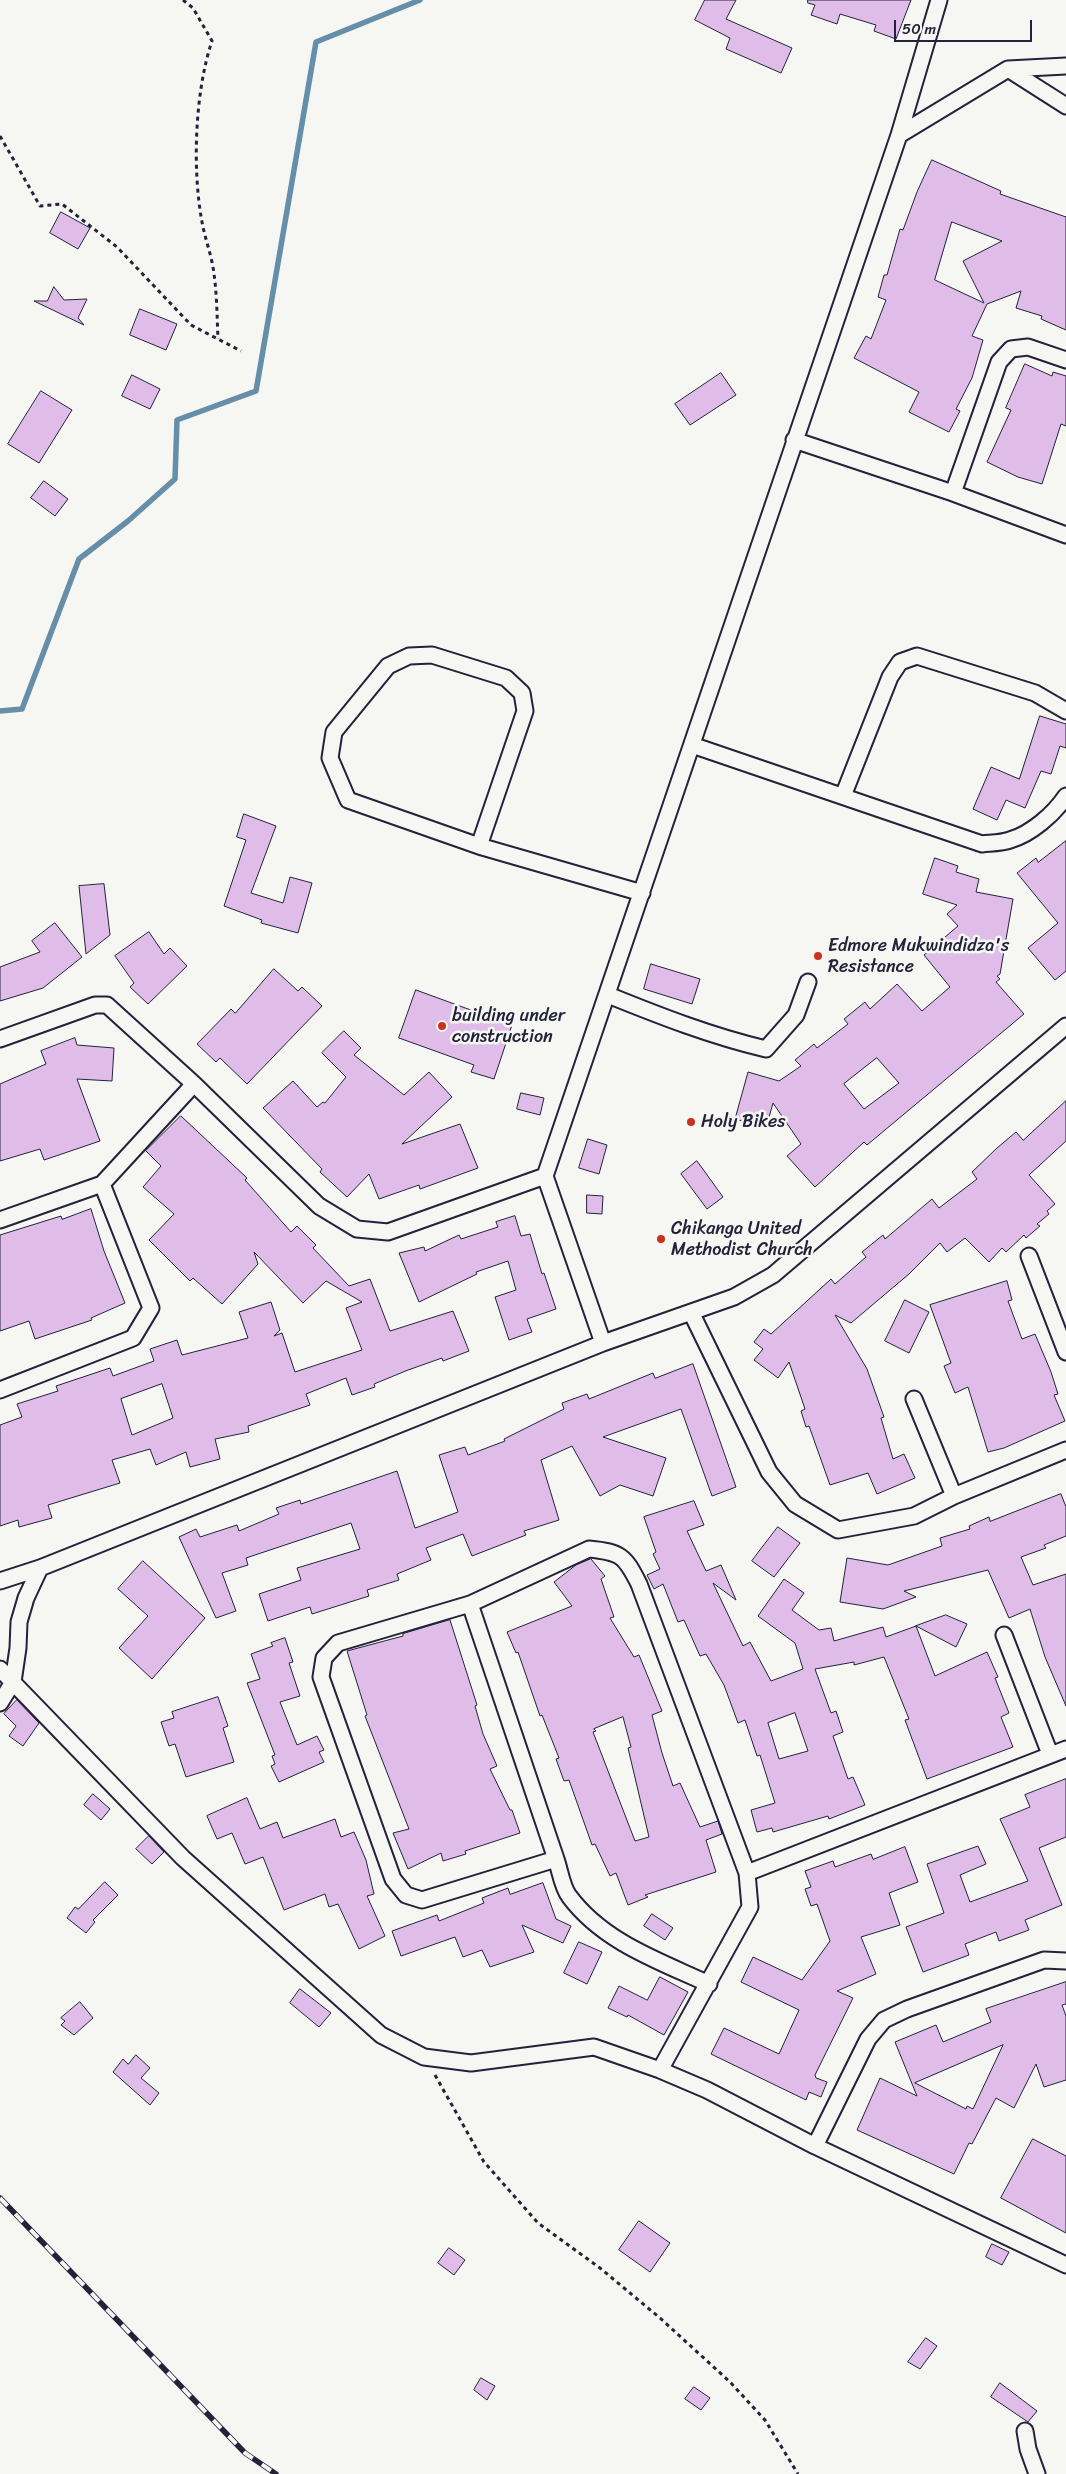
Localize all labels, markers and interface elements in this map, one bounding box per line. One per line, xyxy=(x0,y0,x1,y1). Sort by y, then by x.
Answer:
scale bar xyxy=(896,10,1034,42)
text: 50 m xyxy=(902,16,936,42)
place label: Edmore Mukwindidza's Resistance xyxy=(828,935,1009,978)
marker: Edmore Mukwindidza's Resistance xyxy=(812,950,824,962)
place label: building under construction xyxy=(452,1005,565,1048)
marker: building under construction xyxy=(436,1020,448,1032)
place label: Holy Bikes xyxy=(701,1111,785,1133)
marker: Holy Bikes xyxy=(685,1116,697,1128)
place label: Chikanga United Methodist Church xyxy=(671,1218,813,1260)
marker: Chikanga United Methodist Church xyxy=(655,1233,667,1245)

